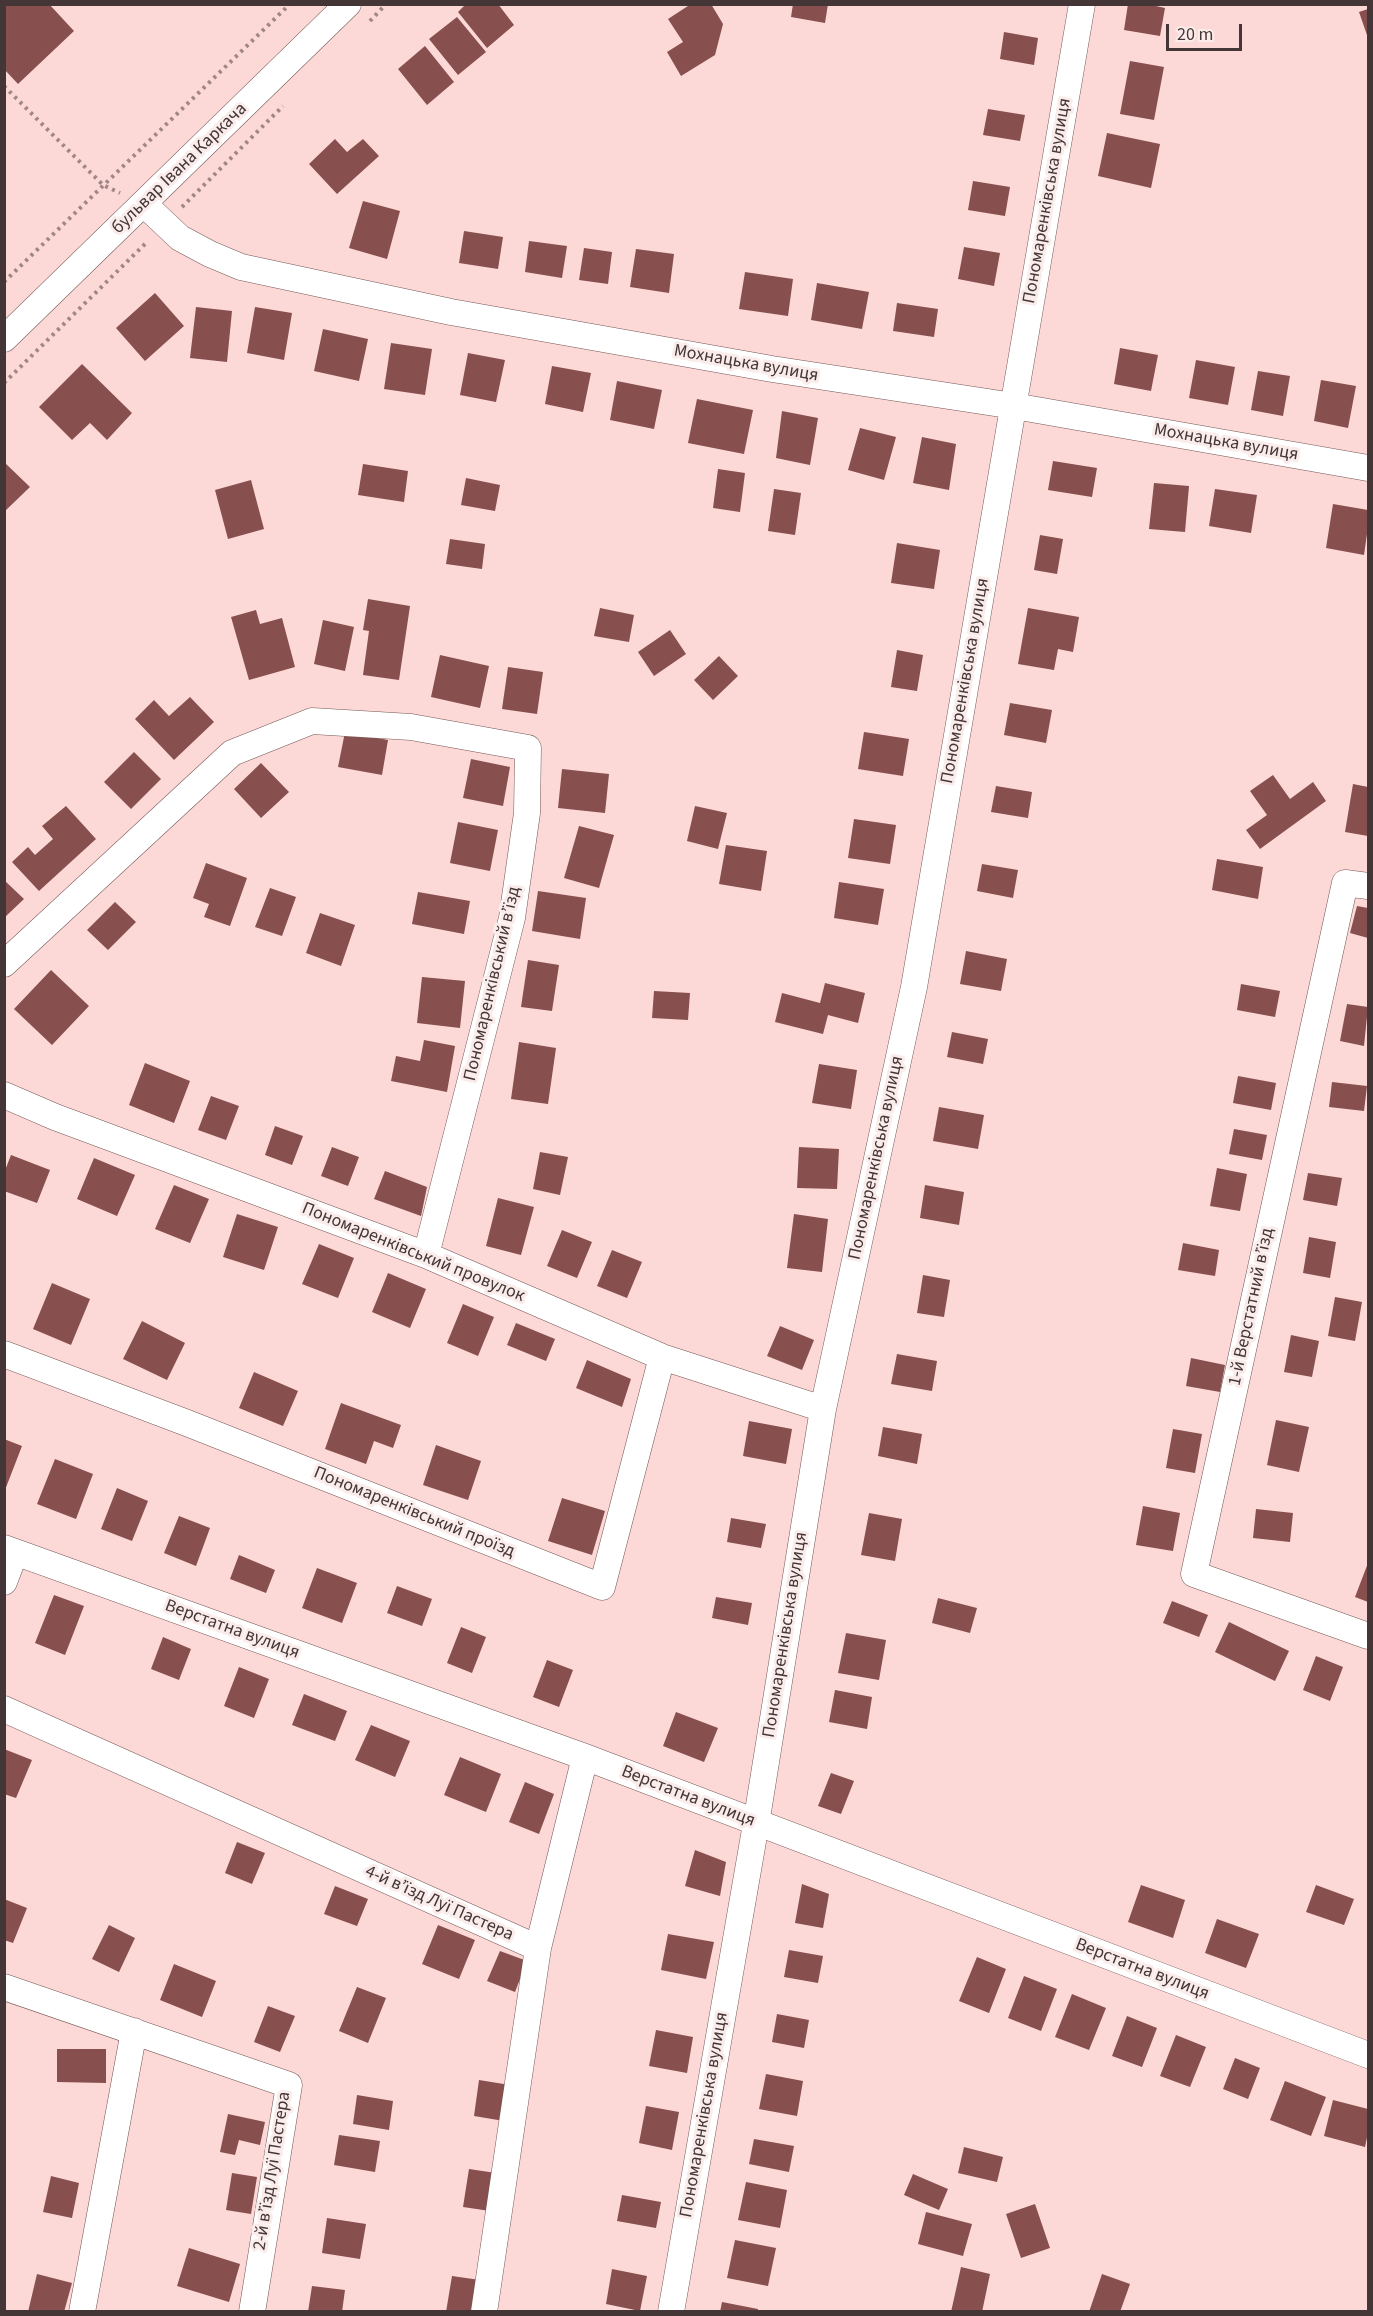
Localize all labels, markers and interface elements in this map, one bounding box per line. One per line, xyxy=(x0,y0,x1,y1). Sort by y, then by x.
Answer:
scale bar xyxy=(1169,12,1246,50)
text: 20 m xyxy=(1177,22,1213,47)
street label: Пономаренківська вулиця xyxy=(1019,97,1077,305)
street label: бульвар Івана Каркача xyxy=(108,99,252,239)
street label: Мохнацька вулиця xyxy=(672,341,820,387)
street label: Мохнацька вулиця xyxy=(1152,420,1300,466)
street label: Пономаренківська вулиця xyxy=(937,577,995,785)
street label: Пономаренківський в’їзд xyxy=(460,885,526,1083)
street label: Пономаренківська вулиця xyxy=(845,1054,909,1262)
street label: Пономаренківський провулок xyxy=(298,1198,528,1308)
street label: 1-й Верстатний в’їзд xyxy=(1225,1226,1279,1388)
street label: Пономаренківський проїзд xyxy=(310,1463,518,1563)
street label: Пономаренківська вулиця xyxy=(759,1531,813,1739)
street label: Верстатна вулиця xyxy=(162,1596,302,1664)
street label: Верстатна вулиця xyxy=(618,1762,758,1832)
street label: 4-й в’їзд Луї Пастера xyxy=(362,1862,516,1946)
street label: Верстатна вулиця xyxy=(1072,1935,1212,2005)
street label: Пономаренківська вулиця xyxy=(676,2011,734,2219)
street label: 2-й в’їзд Луї Пастера xyxy=(250,2090,296,2252)

